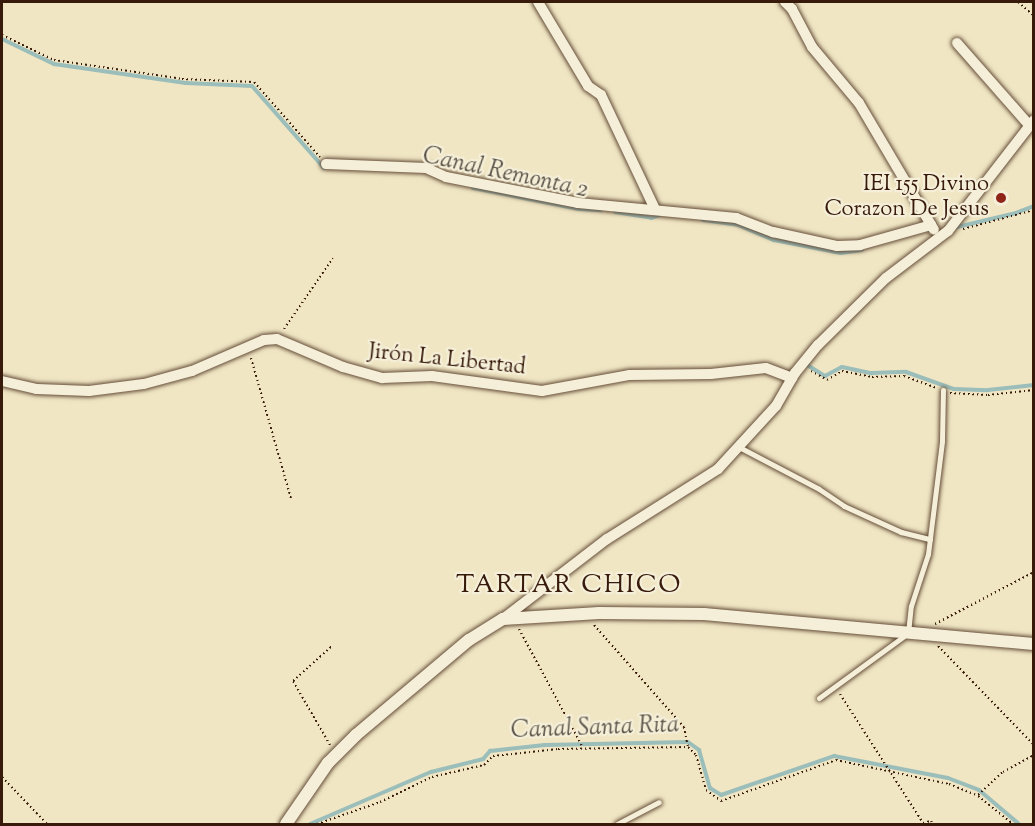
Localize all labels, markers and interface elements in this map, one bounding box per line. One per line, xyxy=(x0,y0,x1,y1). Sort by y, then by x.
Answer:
water label: Canal Remonta 2 xyxy=(420,142,590,206)
place label: IEI 155 Divino Corazon De Jesus xyxy=(824,172,989,224)
marker: IEI 155 Divino Corazon De Jesus xyxy=(994,191,1008,205)
street label: Jirón La Libertad xyxy=(367,340,527,382)
district label: TARTAR CHICO xyxy=(456,570,682,602)
water label: Canal Santa Rita xyxy=(510,712,680,746)

